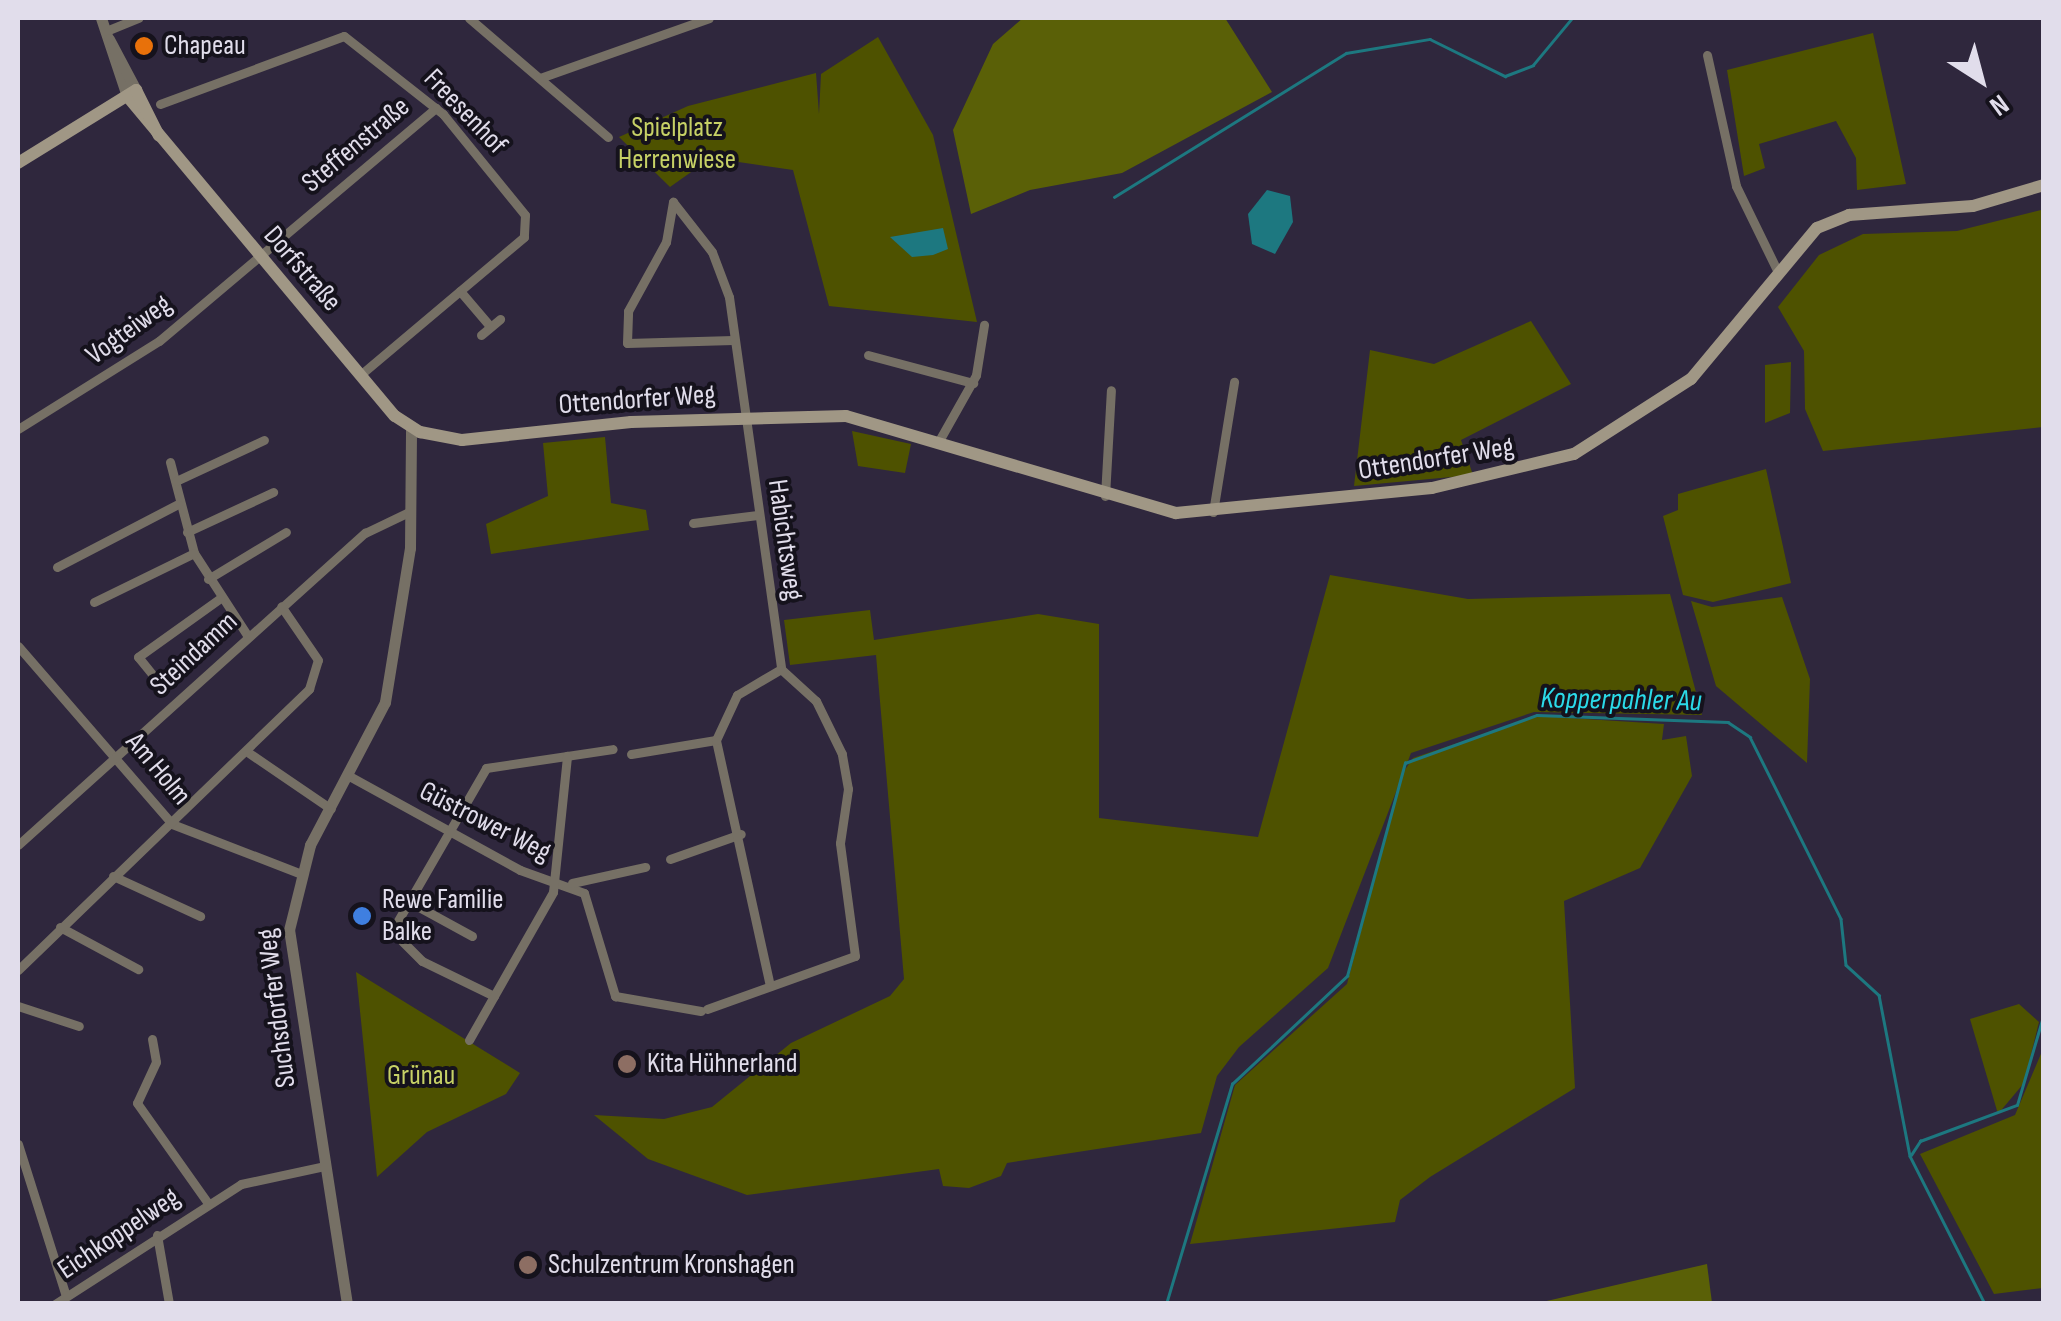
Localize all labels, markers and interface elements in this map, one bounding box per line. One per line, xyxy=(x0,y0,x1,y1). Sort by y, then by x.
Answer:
place label: Chapeau xyxy=(164,29,246,63)
north arrow xyxy=(1931,30,2031,130)
marker: Chapeau xyxy=(133,35,155,57)
street label: Freesenhof xyxy=(416,62,514,162)
text: N xyxy=(1983,87,2015,122)
street label: Steffenstraße xyxy=(295,90,417,200)
park label: Spielplatz Herrenwiese xyxy=(618,111,736,177)
street label: Dorfstraße xyxy=(256,220,348,318)
street label: Vogteiweg xyxy=(80,288,178,372)
street label: Ottendorfer Weg xyxy=(558,378,716,422)
street label: Ottendorfer Weg xyxy=(1356,430,1516,488)
street label: Habichtsweg xyxy=(760,477,810,603)
street label: Steindamm xyxy=(143,605,245,703)
water label: Kopperpahler Au xyxy=(1540,681,1702,719)
street label: Am Holm xyxy=(118,726,198,812)
street label: Güstrower Weg xyxy=(414,775,556,869)
place label: Rewe Familie Balke xyxy=(382,883,503,949)
marker: Rewe Familie Balke xyxy=(351,905,373,927)
street label: Suchsdorfer Weg xyxy=(251,927,303,1089)
place label: Kita Hühnerland xyxy=(647,1047,797,1081)
marker: Kita Hühnerland xyxy=(616,1053,638,1075)
park label: Grünau xyxy=(387,1059,455,1093)
street label: Eichkoppelweg xyxy=(52,1181,186,1287)
place label: Schulzentrum Kronshagen xyxy=(548,1248,795,1282)
marker: Schulzentrum Kronshagen xyxy=(517,1254,539,1276)

